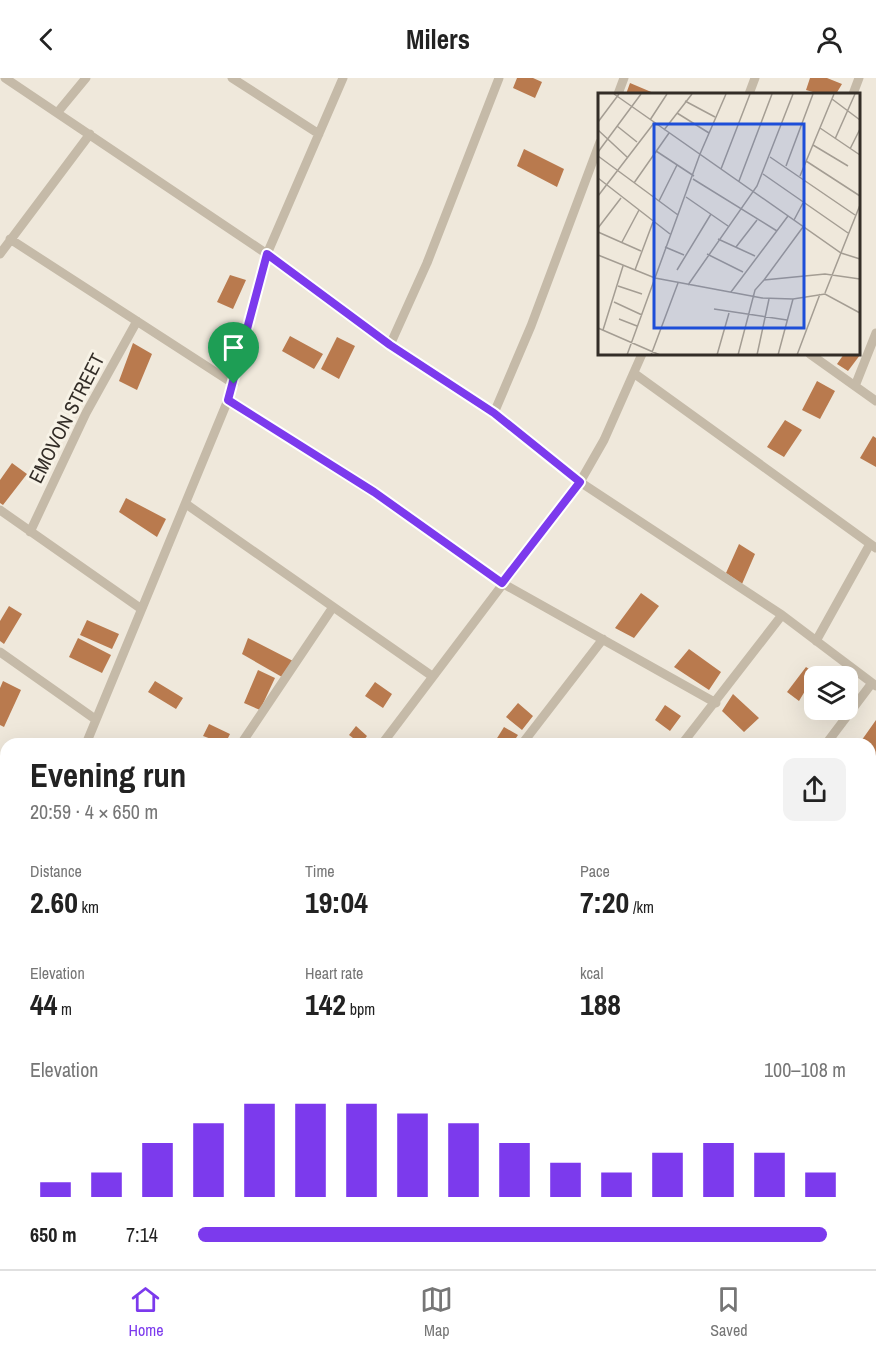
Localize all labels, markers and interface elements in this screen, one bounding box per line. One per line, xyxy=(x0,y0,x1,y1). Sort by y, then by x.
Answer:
text: Milers xyxy=(406,21,470,57)
icon: back xyxy=(30,23,63,56)
icon: person xyxy=(813,23,846,56)
inset map xyxy=(598,93,861,356)
pin xyxy=(208,322,259,384)
icon: arrive xyxy=(217,331,250,364)
street label: EMOVON STREET xyxy=(22,349,110,487)
map controls xyxy=(804,666,858,720)
button: layers xyxy=(804,666,858,720)
text: Evening run xyxy=(30,753,186,797)
button: share xyxy=(783,758,846,821)
text: 20:59 · 4 × 650 m xyxy=(30,798,158,825)
text: Distance xyxy=(30,860,82,882)
text: Time xyxy=(305,860,335,882)
text: Pace xyxy=(580,860,610,882)
text: 2.60 xyxy=(30,882,78,922)
text: 19:04 xyxy=(305,882,368,922)
text: 7:20 xyxy=(580,882,629,922)
text: km xyxy=(78,896,99,918)
text: /km xyxy=(629,896,654,918)
text: Elevation xyxy=(30,962,85,984)
text: Heart rate xyxy=(305,962,363,984)
text: kcal xyxy=(580,962,603,984)
text: 44 xyxy=(30,984,57,1024)
text: 142 xyxy=(305,984,346,1024)
text: 188 xyxy=(580,984,621,1024)
text: m xyxy=(57,998,72,1020)
text: bpm xyxy=(346,998,375,1020)
text: Elevation xyxy=(30,1056,98,1083)
text: 100–108 m xyxy=(764,1056,846,1083)
text: 650 m xyxy=(30,1221,77,1248)
text: 7:14 xyxy=(126,1221,158,1248)
tab: Home xyxy=(128,1283,163,1341)
tab: Map xyxy=(420,1283,453,1341)
tab: Saved xyxy=(710,1283,748,1341)

